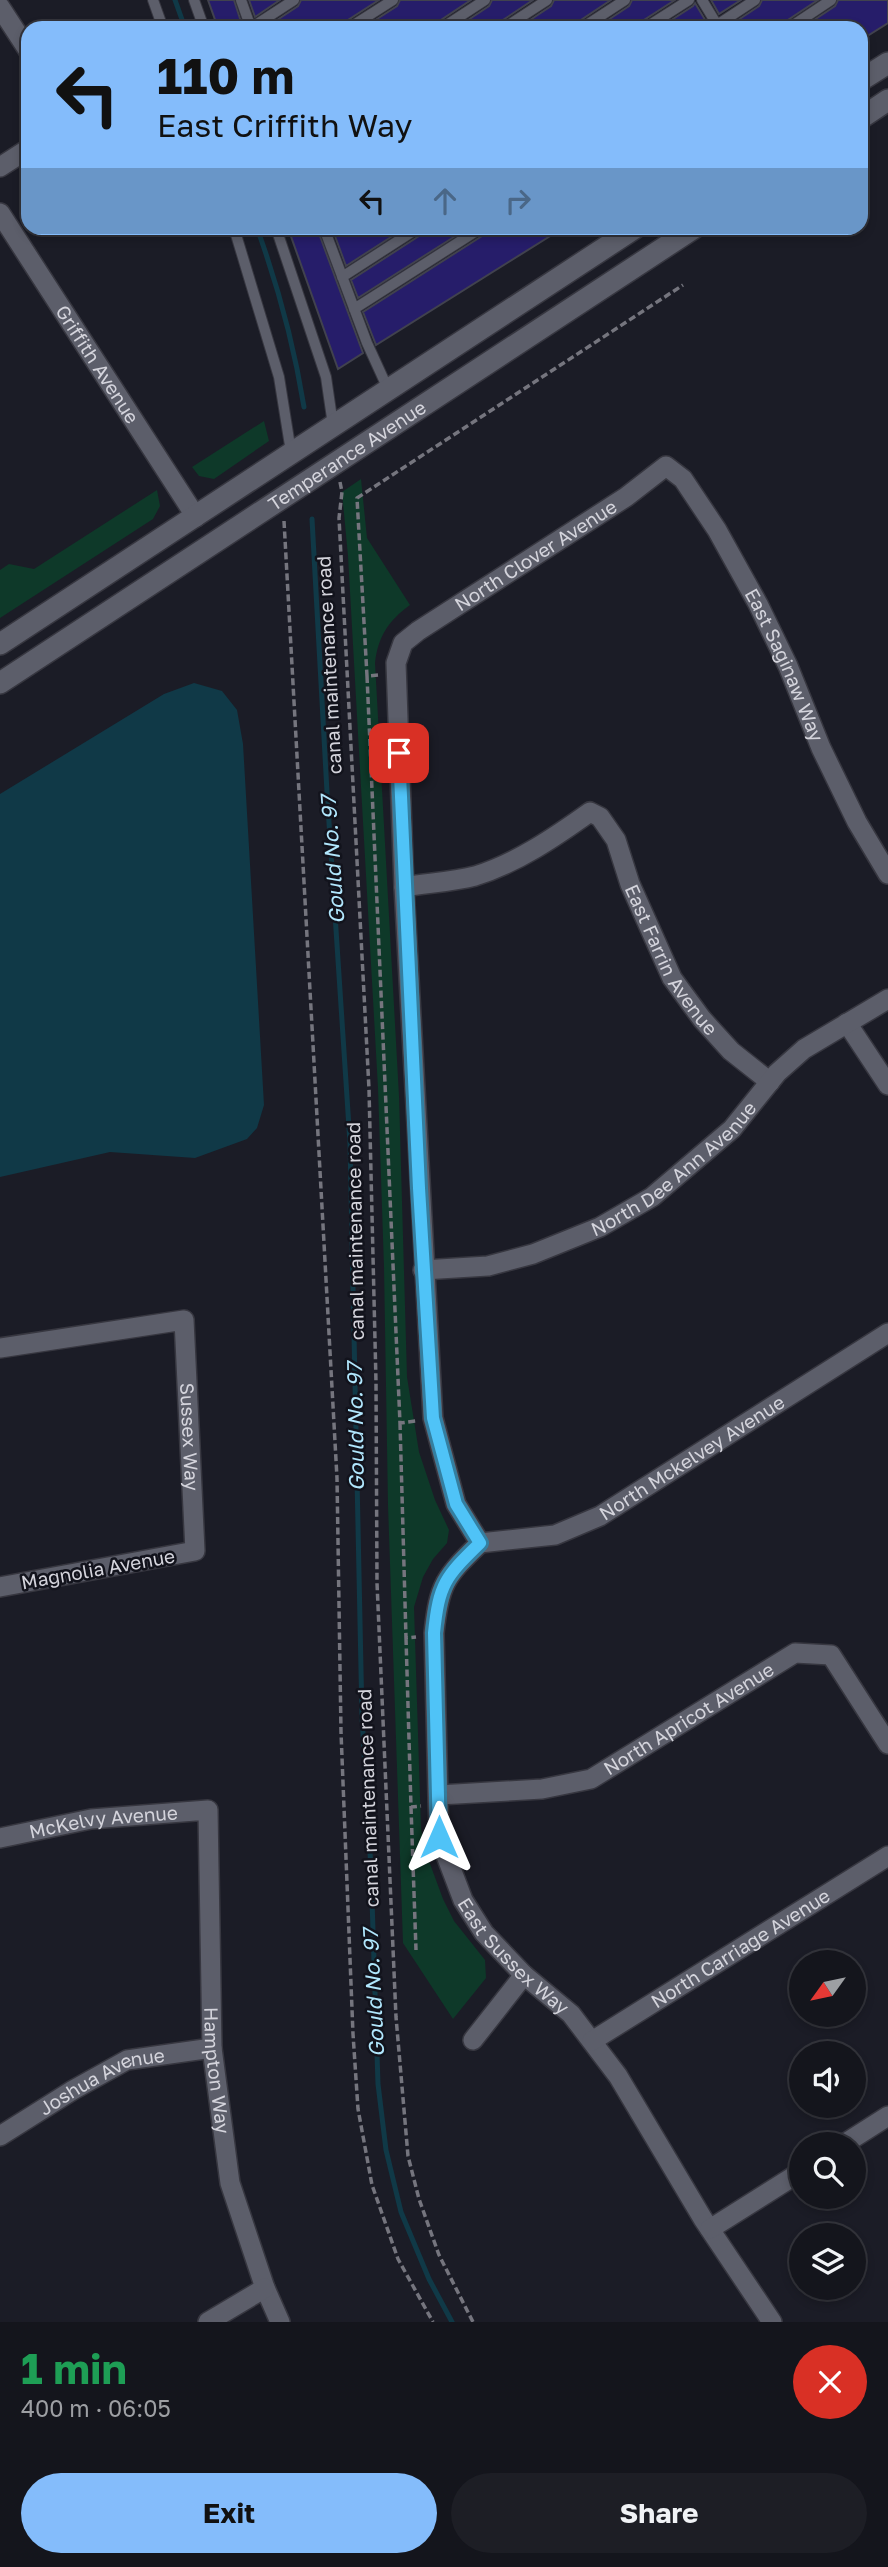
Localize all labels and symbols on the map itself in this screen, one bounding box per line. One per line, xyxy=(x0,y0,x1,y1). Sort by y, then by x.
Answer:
street label: Griffith Avenue xyxy=(51,301,145,428)
street label: Temperance Avenue xyxy=(264,395,430,515)
street label: North Clover Avenue xyxy=(450,494,621,615)
street label: canal maintenance road xyxy=(311,555,346,775)
street label: East Saginaw Way xyxy=(741,584,829,745)
pin xyxy=(369,723,429,783)
water label: Gould No. 97 xyxy=(314,792,349,925)
street label: East Farrin Avenue xyxy=(621,881,723,1040)
street label: North Dee Ann Avenue xyxy=(587,1097,761,1241)
street label: canal maintenance road xyxy=(341,1122,368,1340)
water label: Gould No. 97 xyxy=(341,1360,369,1491)
street label: Sussex Way xyxy=(176,1382,204,1492)
street label: North Mckelvey Avenue xyxy=(595,1390,788,1525)
street label: Magnolia Avenue xyxy=(19,1544,177,1593)
street label: North Apricot Avenue xyxy=(599,1657,778,1779)
street label: canal maintenance road xyxy=(352,1688,383,1908)
street label: McKelvy Avenue xyxy=(27,1800,179,1843)
position arrow xyxy=(402,1800,476,1874)
street label: North Carriage Avenue xyxy=(646,1883,834,2012)
street label: East Sussex Way xyxy=(453,1893,574,2019)
water label: Gould No. 97 xyxy=(357,1925,389,2058)
north arrow xyxy=(789,1950,866,2026)
street label: Hampton Way xyxy=(200,2007,235,2136)
street label: Joshua Avenue xyxy=(34,2043,166,2120)

